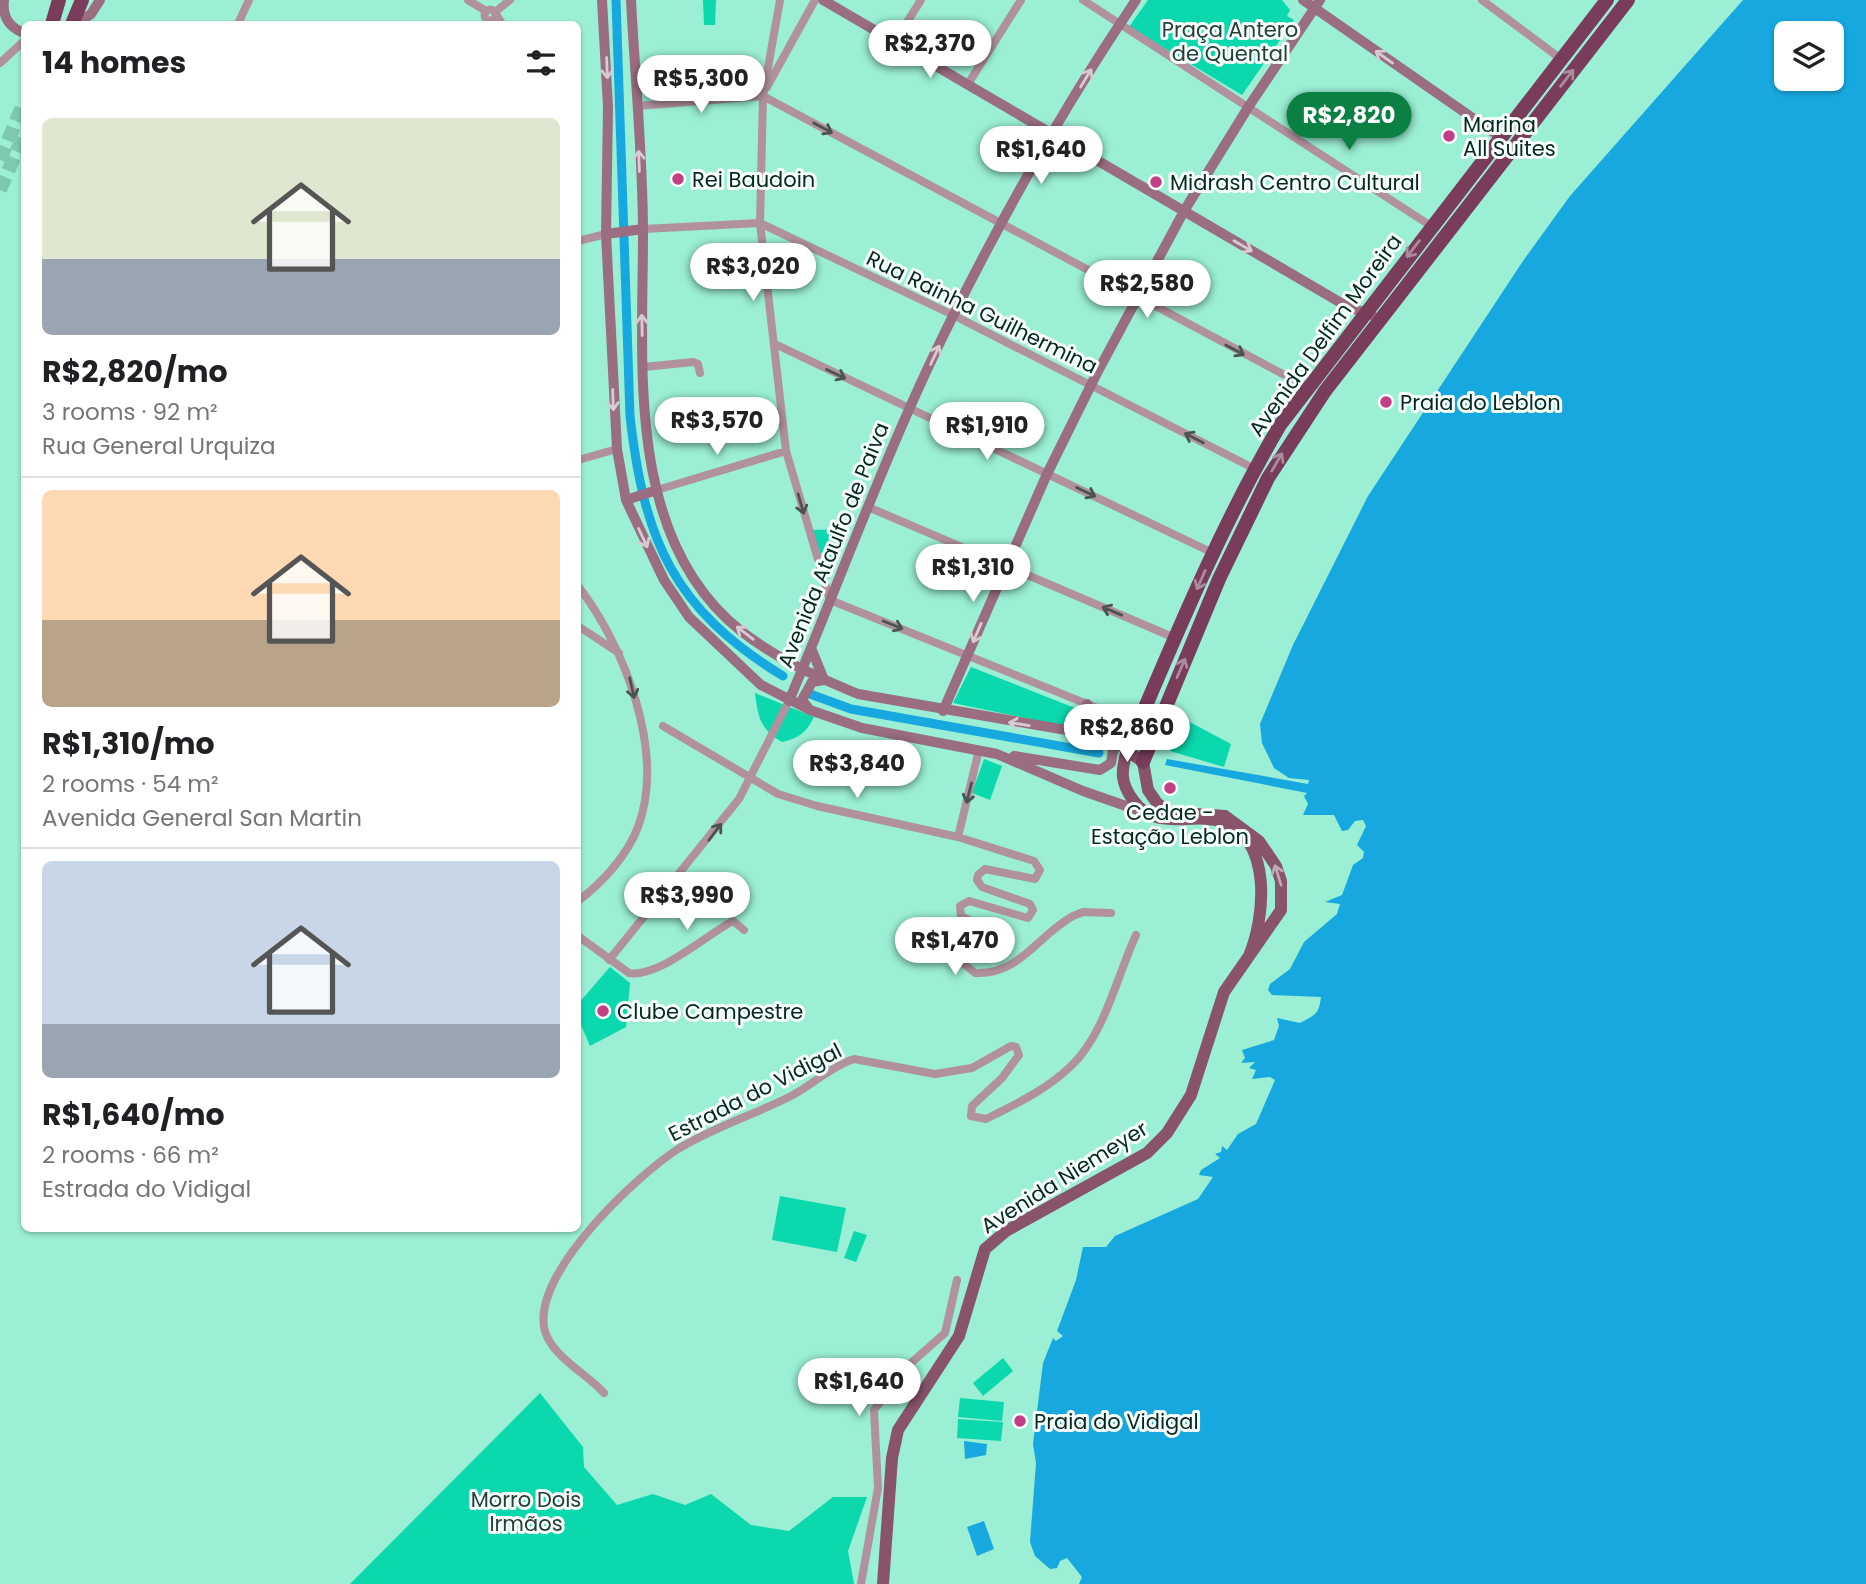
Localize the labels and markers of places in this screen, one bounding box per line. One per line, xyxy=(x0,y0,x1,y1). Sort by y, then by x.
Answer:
pin: R$2,370 xyxy=(865,20,995,80)
pin: R$5,300 xyxy=(636,55,766,115)
pin: R$2,820 xyxy=(1284,92,1414,152)
place label: Marina All Suites xyxy=(1463,110,1556,163)
pin: R$1,640 xyxy=(976,127,1106,186)
marker: Marina All Suites xyxy=(1441,128,1457,144)
place label: Rei Baudoin xyxy=(692,165,815,194)
place label: Midrash Centro Cultural xyxy=(1170,168,1420,197)
marker: Rei Baudoin xyxy=(670,171,686,187)
marker: Midrash Centro Cultural xyxy=(1148,174,1164,190)
pin: R$3,020 xyxy=(688,244,818,303)
pin: R$2,580 xyxy=(1082,260,1212,320)
place label: Praia do Leblon xyxy=(1400,388,1561,417)
marker: Praia do Leblon xyxy=(1378,394,1394,410)
pin: R$3,570 xyxy=(652,398,782,457)
pin: R$1,910 xyxy=(922,402,1052,462)
pin: R$1,310 xyxy=(908,544,1038,604)
pin: R$2,860 xyxy=(1062,704,1192,764)
pin: R$3,840 xyxy=(792,740,922,800)
marker: Cedae - Estação Leblon xyxy=(1162,780,1178,796)
place label: Cedae - Estação Leblon xyxy=(1091,798,1249,851)
pin: R$3,990 xyxy=(622,872,752,932)
pin: R$1,470 xyxy=(890,918,1020,977)
place label: Clube Campestre xyxy=(617,997,803,1026)
marker: Clube Campestre xyxy=(595,1003,611,1019)
pin: R$1,640 xyxy=(794,1358,924,1418)
place label: Praia do Vidigal xyxy=(1034,1407,1199,1436)
marker: Praia do Vidigal xyxy=(1012,1413,1028,1429)

